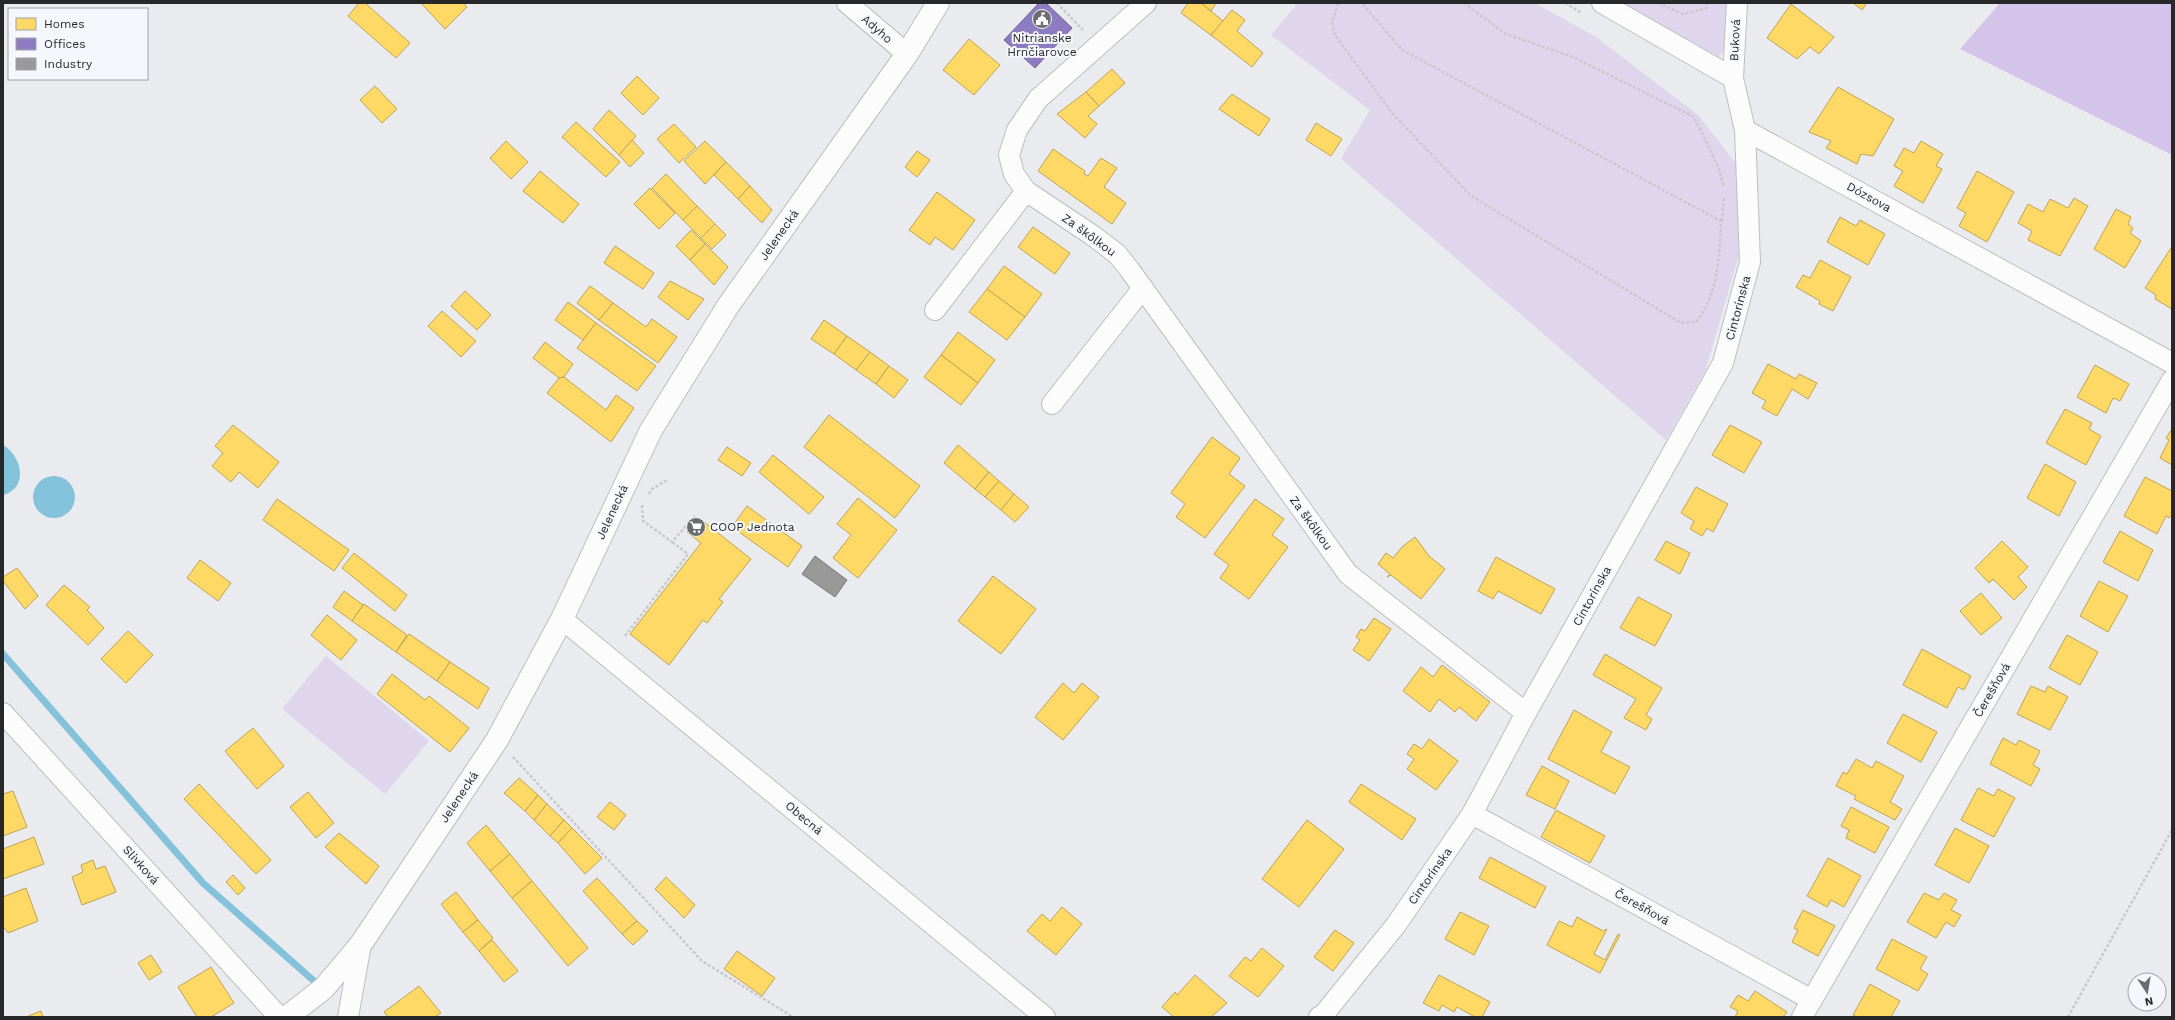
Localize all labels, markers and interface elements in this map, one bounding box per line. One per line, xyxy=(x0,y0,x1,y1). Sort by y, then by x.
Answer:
legend xyxy=(8,8,148,80)
public building icon: Nitrianske Hrnčiarovce xyxy=(1031,8,1053,30)
street label: Adyho xyxy=(859,12,895,46)
text: Homes xyxy=(44,17,85,31)
street label: Buková xyxy=(1727,19,1743,61)
place label: Nitrianske Hrnčiarovce xyxy=(1007,31,1077,59)
text: Offices xyxy=(44,37,86,51)
text: Industry xyxy=(44,57,93,71)
street label: Dózsova xyxy=(1844,179,1894,215)
street label: Jelenecká xyxy=(756,207,802,263)
street label: Za škôlkou xyxy=(1059,211,1119,259)
street label: Cintorínska xyxy=(1723,274,1753,342)
street label: Jelenecká xyxy=(593,482,631,542)
street label: Za škôlkou xyxy=(1287,493,1335,553)
supermarket icon: COOP Jednota xyxy=(685,516,707,538)
place label: COOP Jednota xyxy=(710,520,795,534)
street label: Cintorínska xyxy=(1570,563,1614,628)
street label: Čerešňová xyxy=(1971,660,2013,720)
street label: Jelenecká xyxy=(437,769,481,825)
street label: Obecná xyxy=(783,798,826,838)
street label: Slivková xyxy=(120,843,162,887)
street label: Cintorínska xyxy=(1405,845,1455,907)
street label: Čerešňová xyxy=(1612,886,1672,928)
north arrow xyxy=(2127,972,2167,1012)
text: N xyxy=(2144,994,2154,1008)

